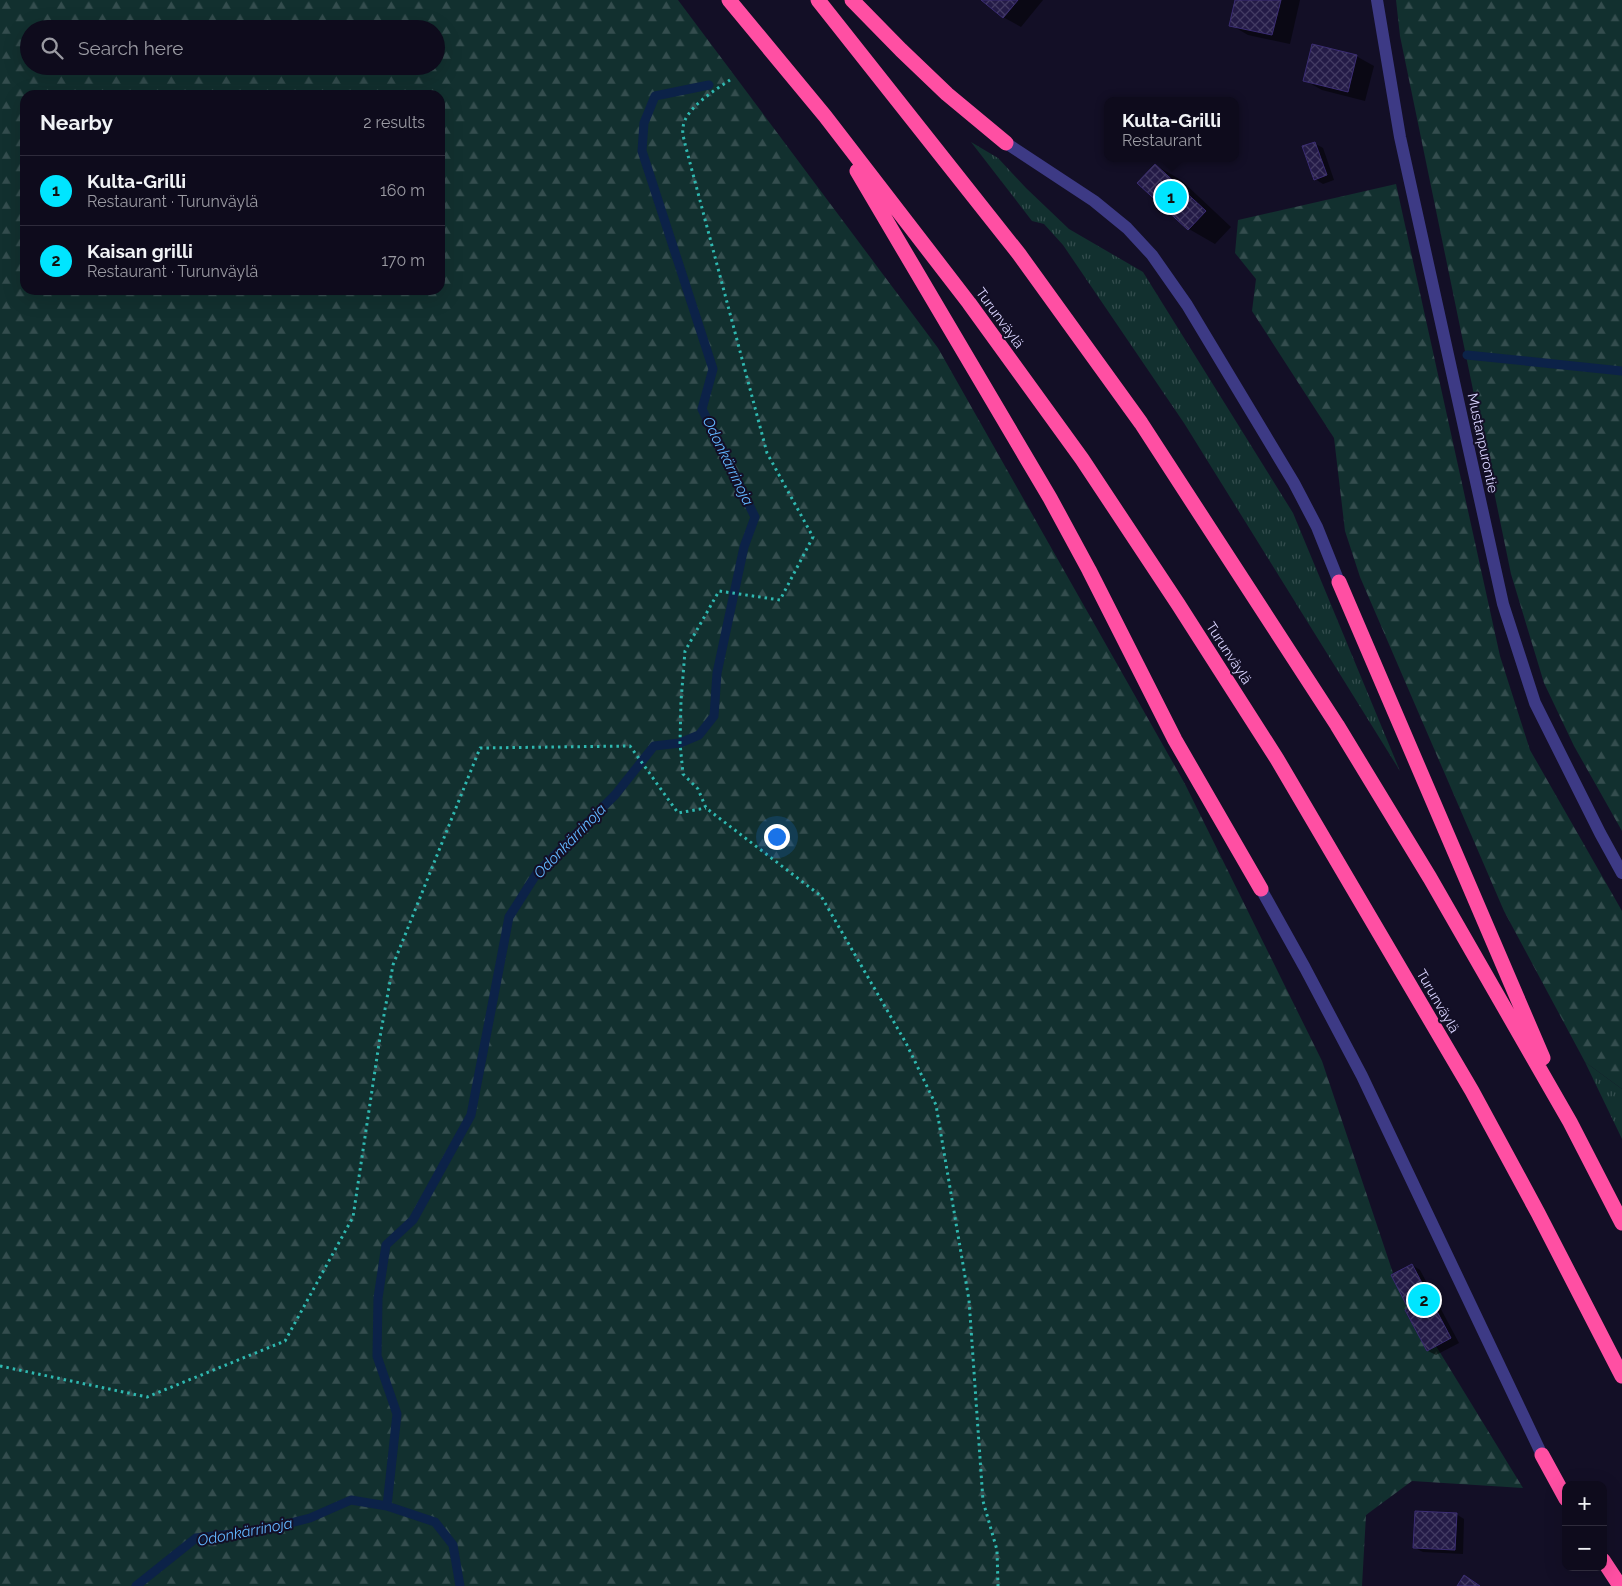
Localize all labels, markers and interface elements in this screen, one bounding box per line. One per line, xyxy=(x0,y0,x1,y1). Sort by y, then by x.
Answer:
search box xyxy=(20,20,445,75)
icon: search xyxy=(38,34,66,62)
text: Search here xyxy=(78,37,184,59)
popup xyxy=(1104,97,1239,162)
text: Kulta-Grilli xyxy=(1122,109,1221,131)
text: Nearby xyxy=(40,110,113,135)
text: 2 results xyxy=(363,113,425,132)
text: Restaurant xyxy=(1122,131,1202,150)
text: Kulta-Grilli xyxy=(87,170,186,192)
pin: 1 xyxy=(1155,178,1187,216)
text: 1 xyxy=(52,181,60,200)
text: 160 m xyxy=(380,181,425,200)
text: Restaurant · Turunväylä xyxy=(87,192,258,211)
text: Kaisan grilli xyxy=(87,240,193,262)
text: 2 xyxy=(51,251,61,270)
text: 170 m xyxy=(381,251,425,270)
text: Restaurant · Turunväylä xyxy=(87,262,258,281)
street label: Turunväylä xyxy=(973,285,1027,351)
street label: Mustanpurontie xyxy=(1465,392,1501,494)
water label: Odonkärrinoja xyxy=(699,414,757,508)
street label: Turunväylä xyxy=(1203,619,1255,687)
water label: Odonkärrinoja xyxy=(530,800,610,882)
your location xyxy=(764,824,790,850)
street label: Turunväylä xyxy=(1413,966,1463,1036)
pin: 2 xyxy=(1408,1281,1440,1319)
map controls xyxy=(1562,1481,1607,1571)
button: + xyxy=(1562,1481,1607,1526)
water label: Odonkärrinoja xyxy=(196,1514,294,1550)
button: − xyxy=(1562,1526,1607,1571)

